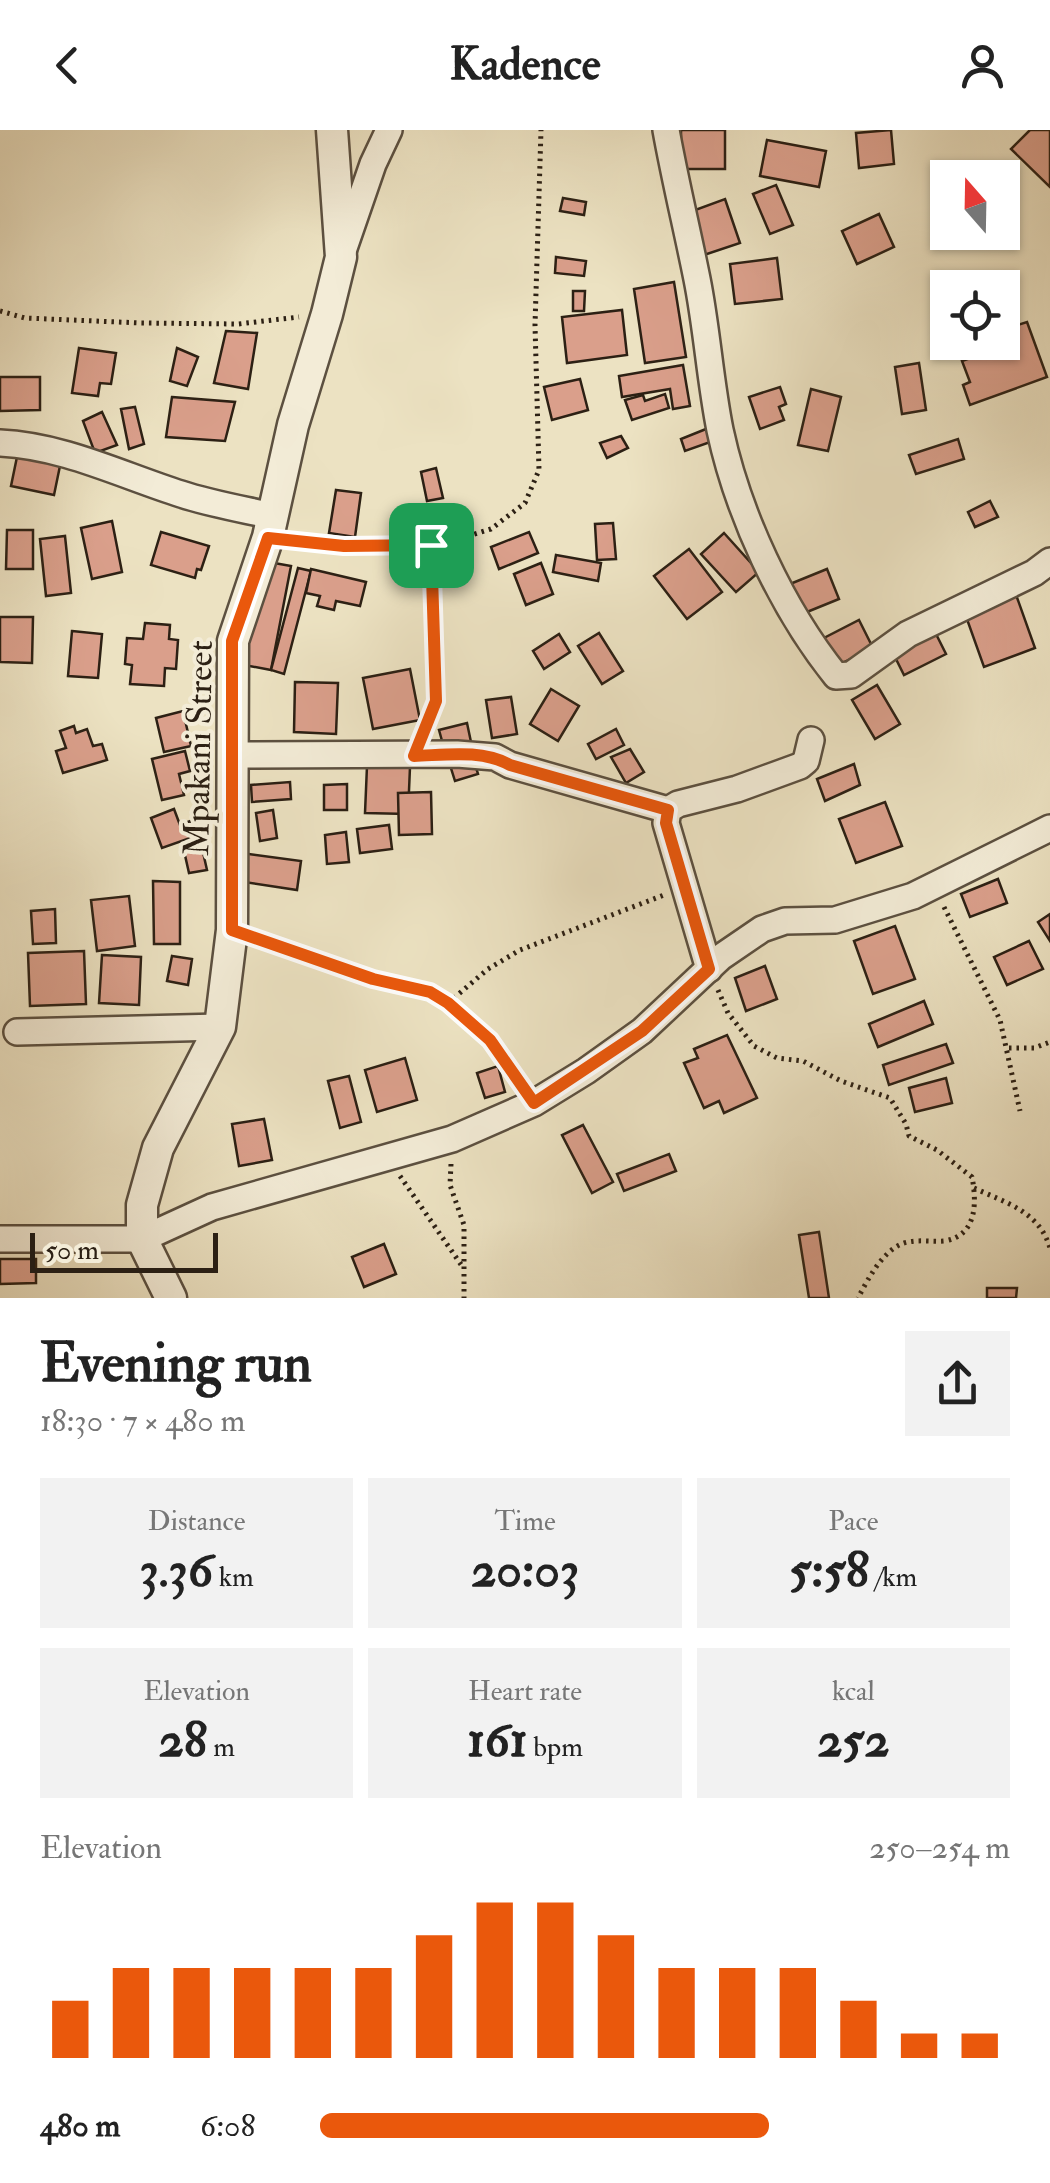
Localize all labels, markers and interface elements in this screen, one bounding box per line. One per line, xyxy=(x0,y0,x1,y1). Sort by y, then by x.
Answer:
text: Kadence xyxy=(450,37,600,93)
icon: back xyxy=(40,38,95,93)
icon: person xyxy=(955,38,1010,93)
north arrow xyxy=(930,160,1020,250)
map controls xyxy=(930,160,1020,360)
button: locate xyxy=(930,270,1020,360)
pin xyxy=(389,503,474,588)
icon: arrive xyxy=(404,518,459,573)
street label: Mpakani Street xyxy=(175,640,223,856)
scale bar xyxy=(30,1228,218,1272)
text: 50 m xyxy=(45,1233,99,1268)
text: Evening run xyxy=(40,1329,312,1398)
button: share xyxy=(905,1331,1010,1436)
text: 18:30 · 7 × 480 m xyxy=(40,1401,245,1441)
text: Distance xyxy=(148,1504,246,1539)
text: Time xyxy=(494,1504,556,1539)
text: Pace xyxy=(828,1504,878,1539)
text: 3.36 xyxy=(140,1539,213,1602)
text: 20:03 xyxy=(471,1539,579,1602)
text: 5:58 xyxy=(789,1539,869,1602)
text: km xyxy=(213,1560,254,1595)
text: /km xyxy=(869,1560,917,1595)
text: Elevation xyxy=(143,1674,250,1709)
text: Heart rate xyxy=(468,1674,582,1709)
text: kcal xyxy=(832,1674,875,1709)
text: 28 xyxy=(158,1709,207,1772)
text: 161 xyxy=(467,1709,527,1772)
text: 252 xyxy=(817,1709,889,1772)
text: m xyxy=(207,1730,235,1765)
text: bpm xyxy=(527,1730,583,1765)
text: Elevation xyxy=(40,1828,162,1868)
text: 250–254 m xyxy=(869,1828,1010,1868)
text: 480 m xyxy=(40,2106,120,2146)
text: 6:08 xyxy=(200,2106,255,2146)

